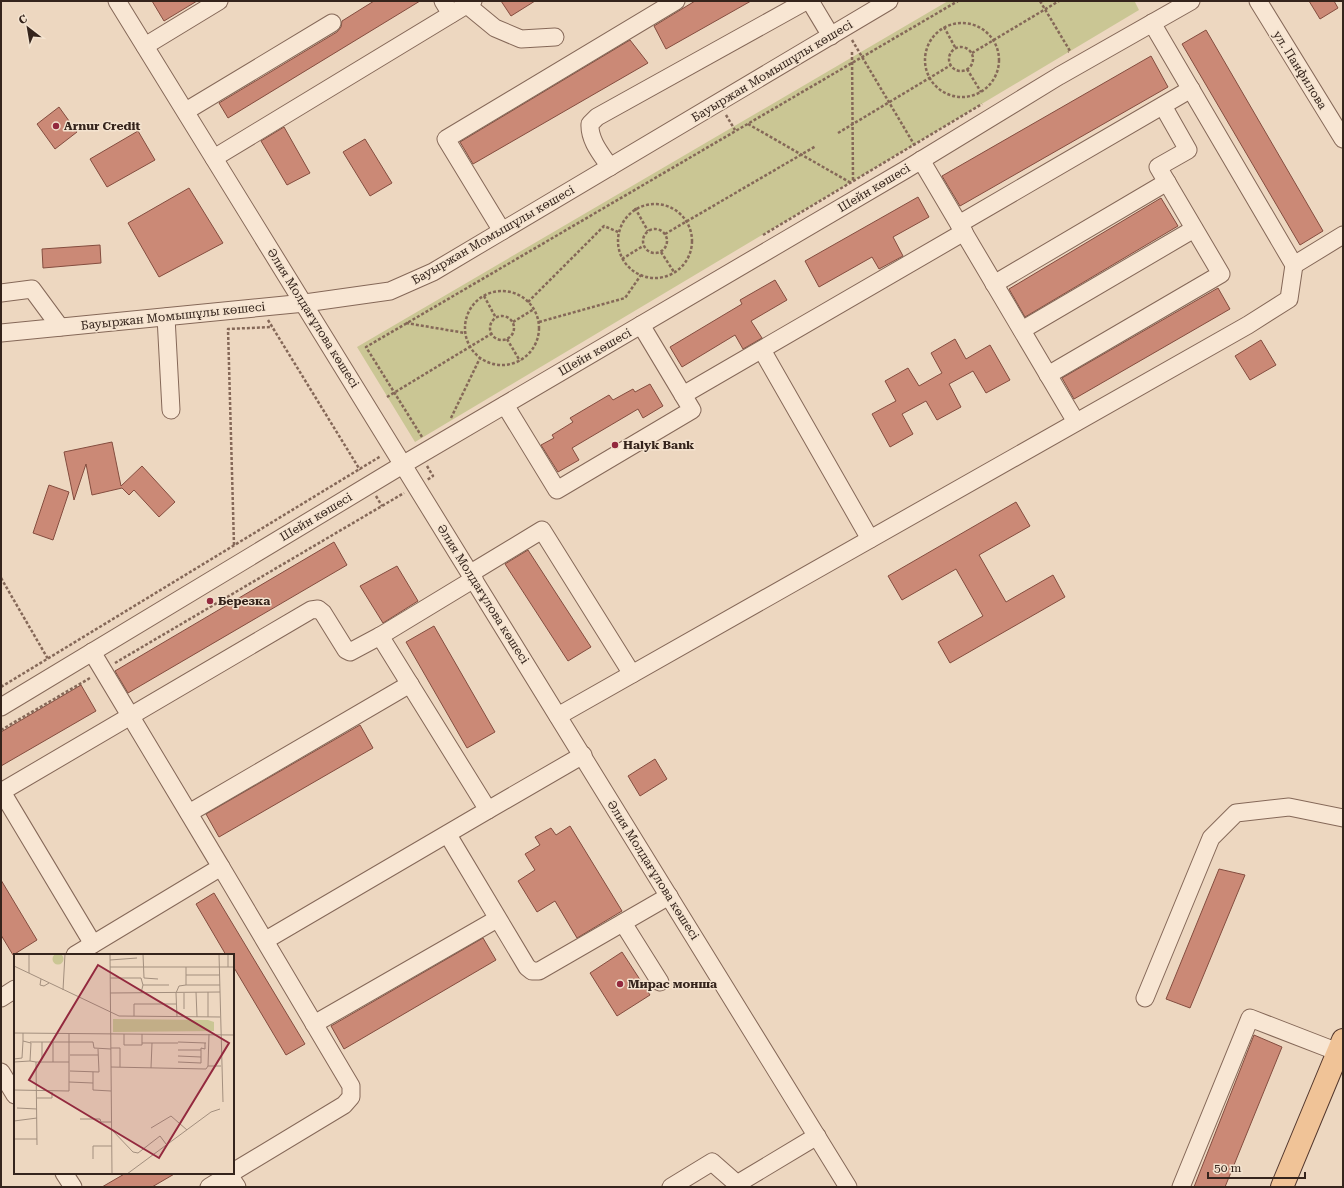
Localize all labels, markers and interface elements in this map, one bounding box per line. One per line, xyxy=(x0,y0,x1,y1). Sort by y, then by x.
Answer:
north arrow xyxy=(8,8,48,48)
text: С xyxy=(16,12,30,27)
street label: Бауыржан Момышұлы көшесі xyxy=(689,17,855,125)
street label: ул. Панфилова xyxy=(1270,28,1330,112)
place label: Arnur Credit xyxy=(64,119,141,133)
marker: Arnur Credit xyxy=(51,121,61,131)
street label: Шейн көшесі xyxy=(835,161,913,215)
street label: Бауыржан Момышұлы көшесі xyxy=(409,182,577,287)
street label: Әлия Молдағұлова көшесі xyxy=(264,246,362,391)
street label: Бауыржан Момышұлы көшесі xyxy=(80,299,266,333)
street label: Шейн көшесі xyxy=(556,325,634,379)
place label: Halyk Bank xyxy=(623,438,695,452)
marker: Halyk Bank xyxy=(610,440,620,450)
street label: Шейн көшесі xyxy=(277,490,355,544)
street label: Әлия Молдағұлова көшесі xyxy=(434,522,532,667)
place label: Березка xyxy=(218,594,270,608)
marker: Березка xyxy=(205,596,215,606)
street label: Әлия Молдағұлова көшесі xyxy=(604,798,702,943)
inset map xyxy=(14,954,234,1174)
place label: Мирас монша xyxy=(628,977,717,991)
marker: Мирас монша xyxy=(615,979,625,989)
scale bar xyxy=(1208,1154,1305,1180)
text: 50 m xyxy=(1214,1161,1241,1175)

